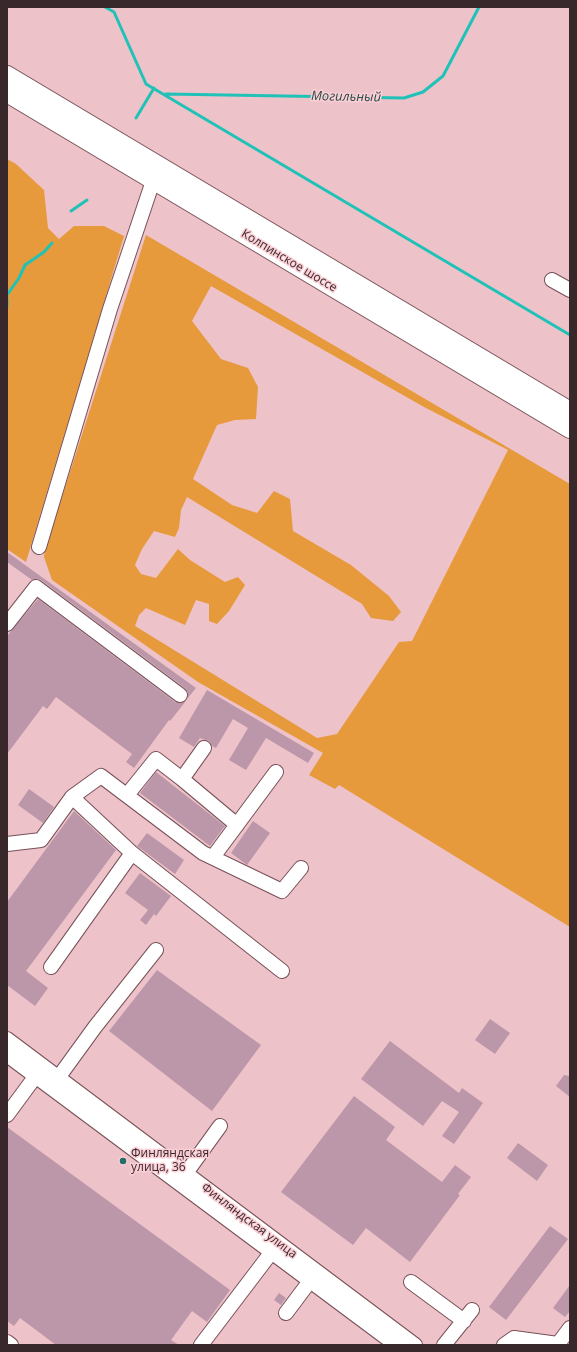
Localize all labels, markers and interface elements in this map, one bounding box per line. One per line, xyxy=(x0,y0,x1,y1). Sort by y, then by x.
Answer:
water label: Могильный xyxy=(311,89,381,105)
street label: Колпинское шоссе xyxy=(238,227,340,295)
place label: Финляндская улица, 36 xyxy=(131,1147,209,1175)
marker: Финляндская улица, 36 xyxy=(118,1156,128,1166)
street label: Финляндская улица xyxy=(198,1180,300,1262)

